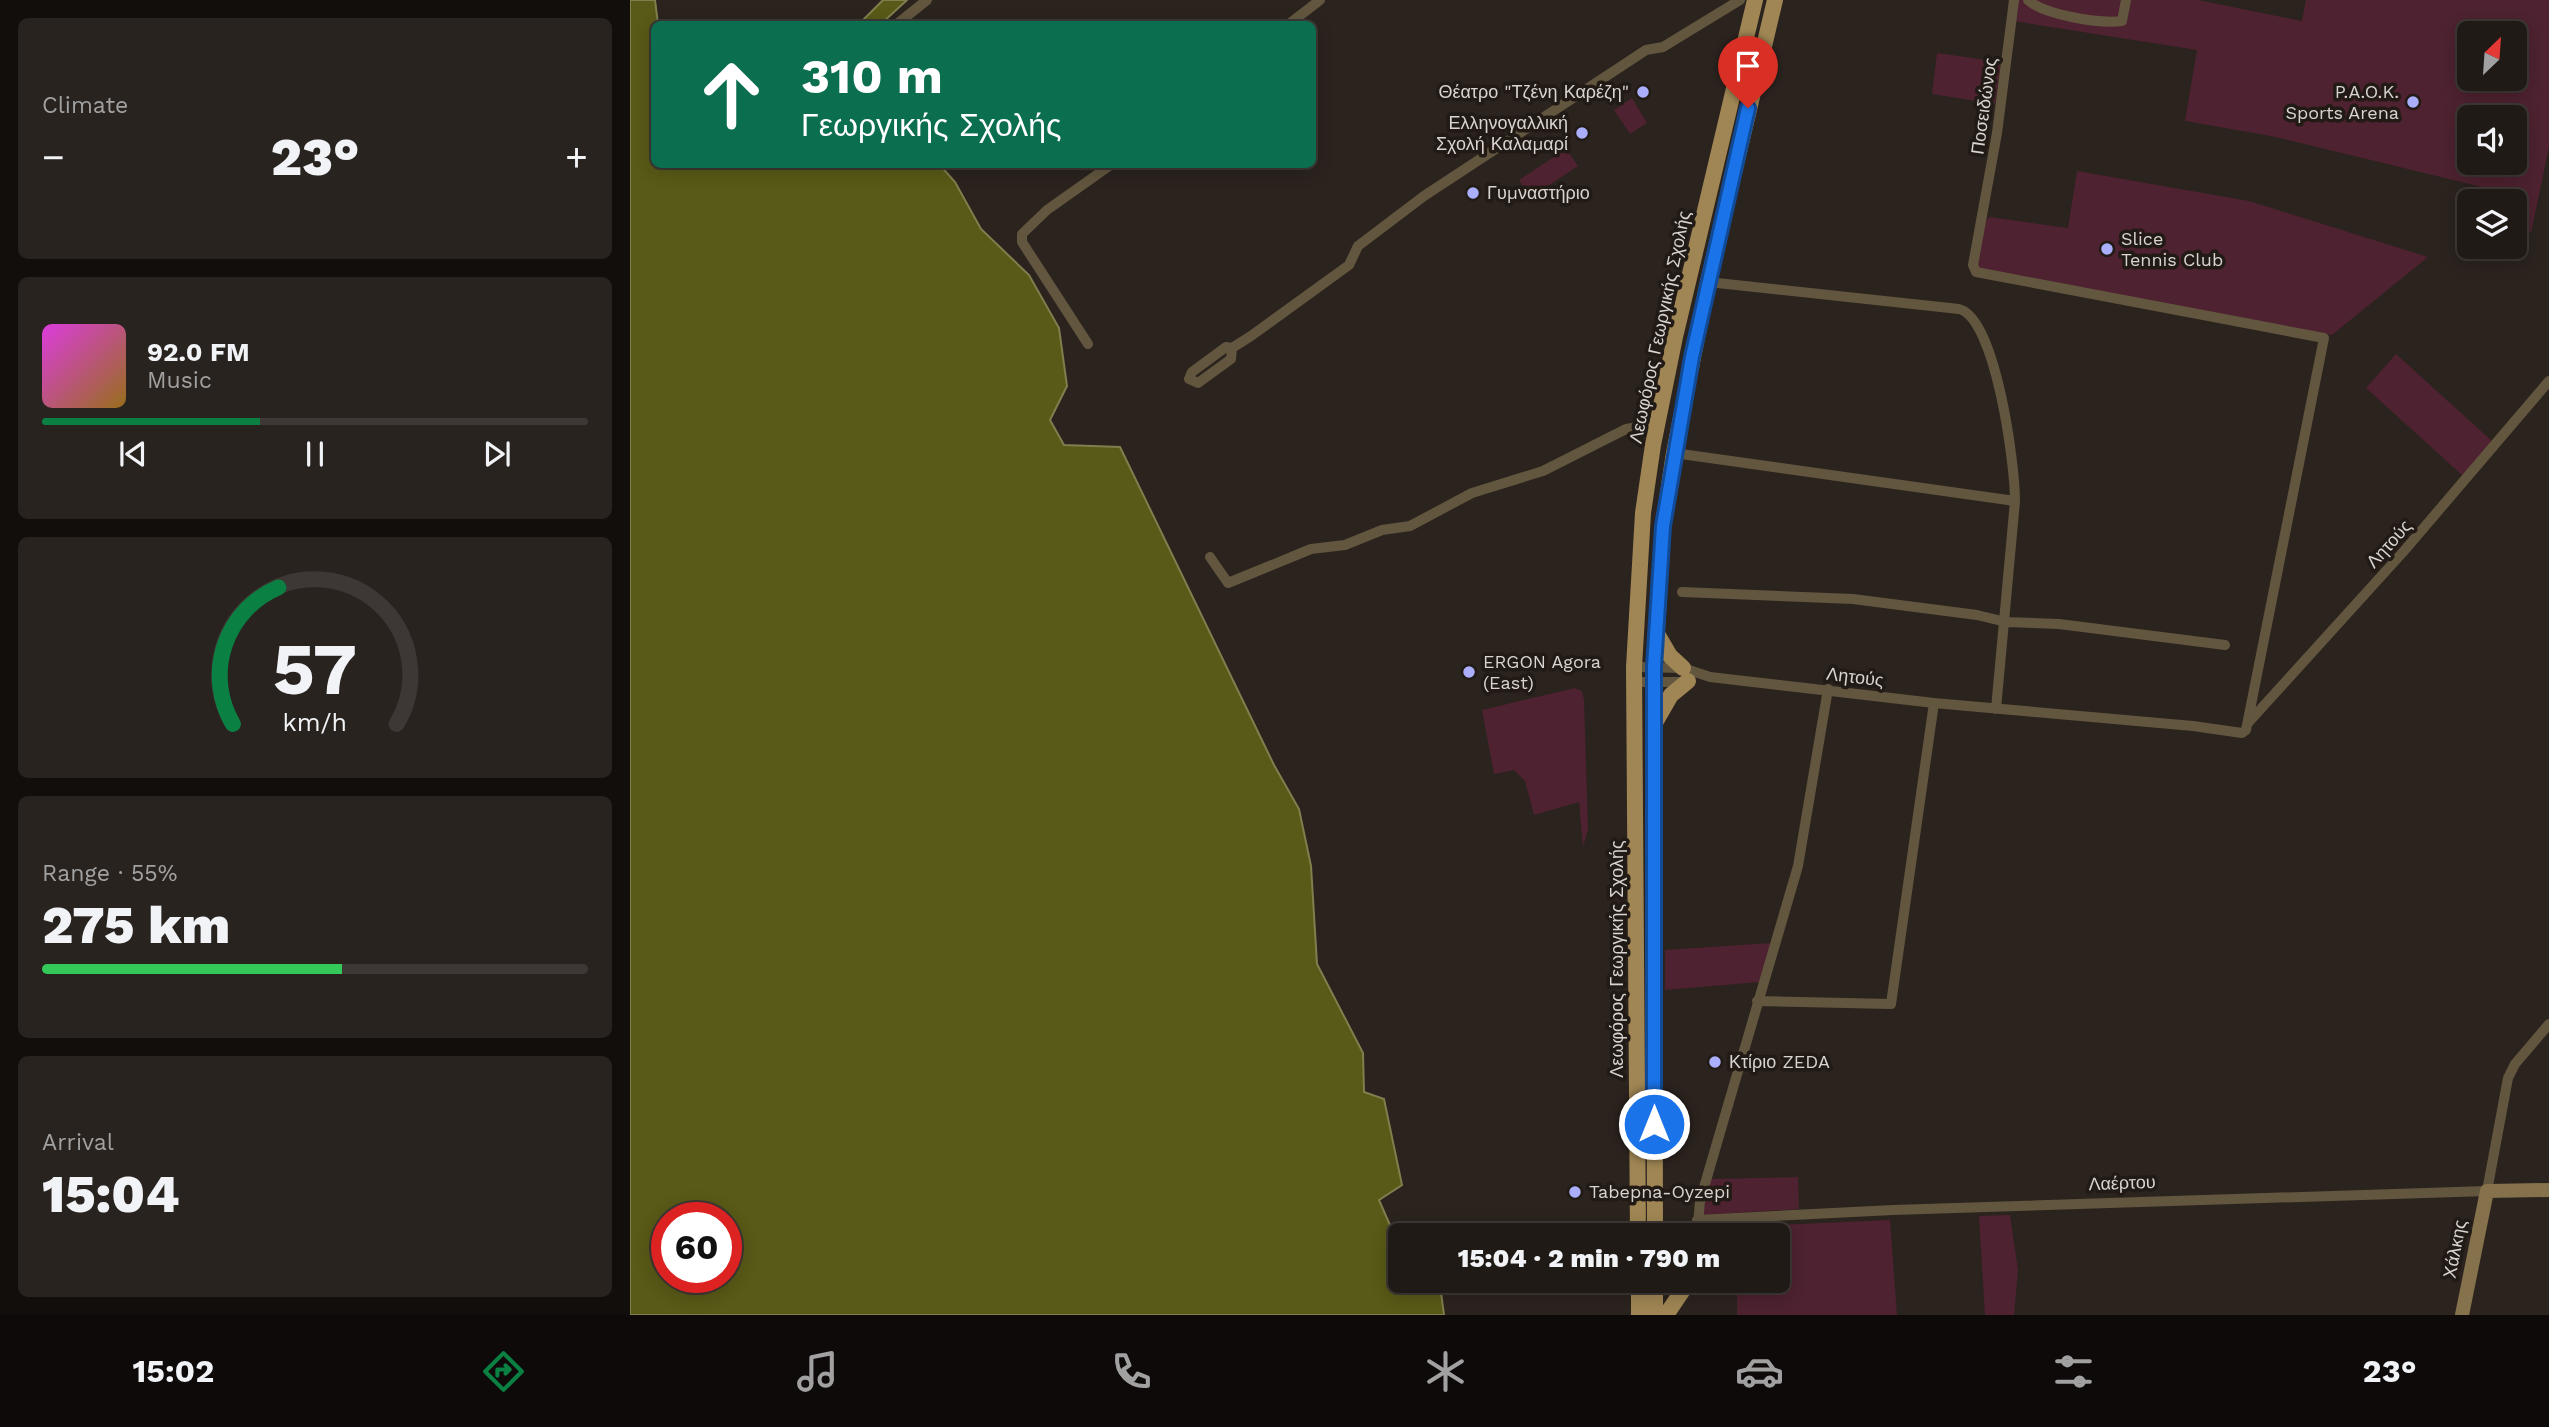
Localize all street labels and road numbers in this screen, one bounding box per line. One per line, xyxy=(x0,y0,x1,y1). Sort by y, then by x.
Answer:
street label: Ποσειδώνος xyxy=(1966,56,2001,156)
street label: Λεωφόρος Γεωργικής Σχολής xyxy=(1625,208,1695,445)
street label: Λητούς xyxy=(2362,515,2416,572)
street label: Λητούς xyxy=(1825,663,1885,690)
street label: Λεωφόρος Γεωργικής Σχολής xyxy=(1606,840,1627,1078)
street label: Λαέρτου xyxy=(2088,1171,2156,1194)
street label: Χάλκης xyxy=(2439,1218,2471,1280)

